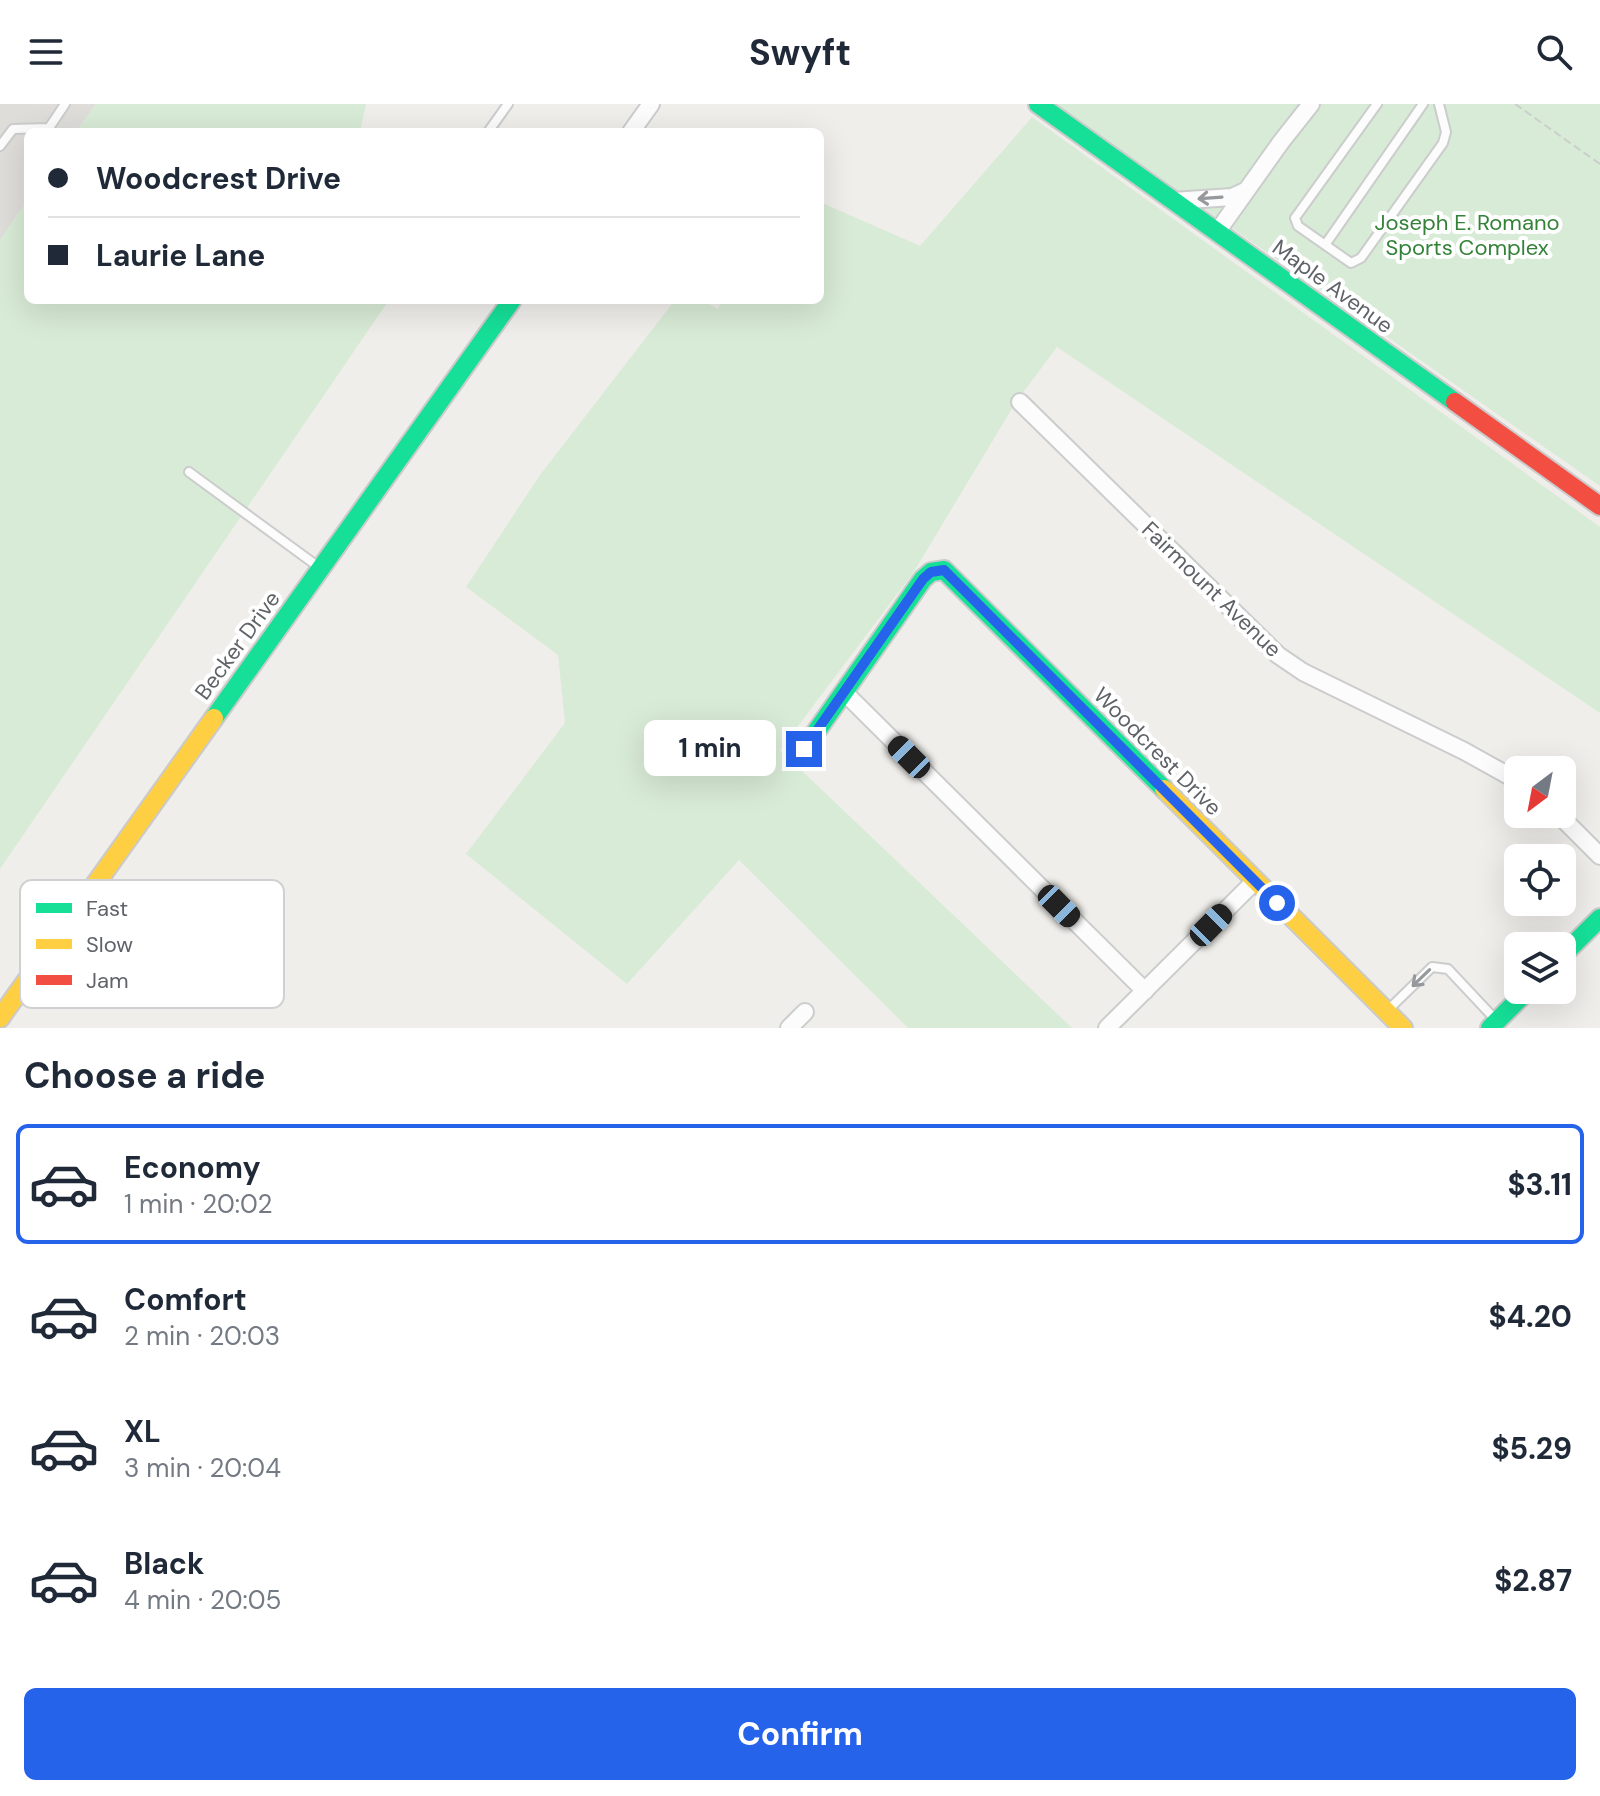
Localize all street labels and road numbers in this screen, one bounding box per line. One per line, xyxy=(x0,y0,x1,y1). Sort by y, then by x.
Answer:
street label: Maple Avenue xyxy=(1267,233,1399,340)
street label: Fairmount Avenue xyxy=(1136,515,1288,664)
street label: Becker Drive xyxy=(188,585,287,705)
street label: Woodcrest Drive xyxy=(1087,681,1228,822)

